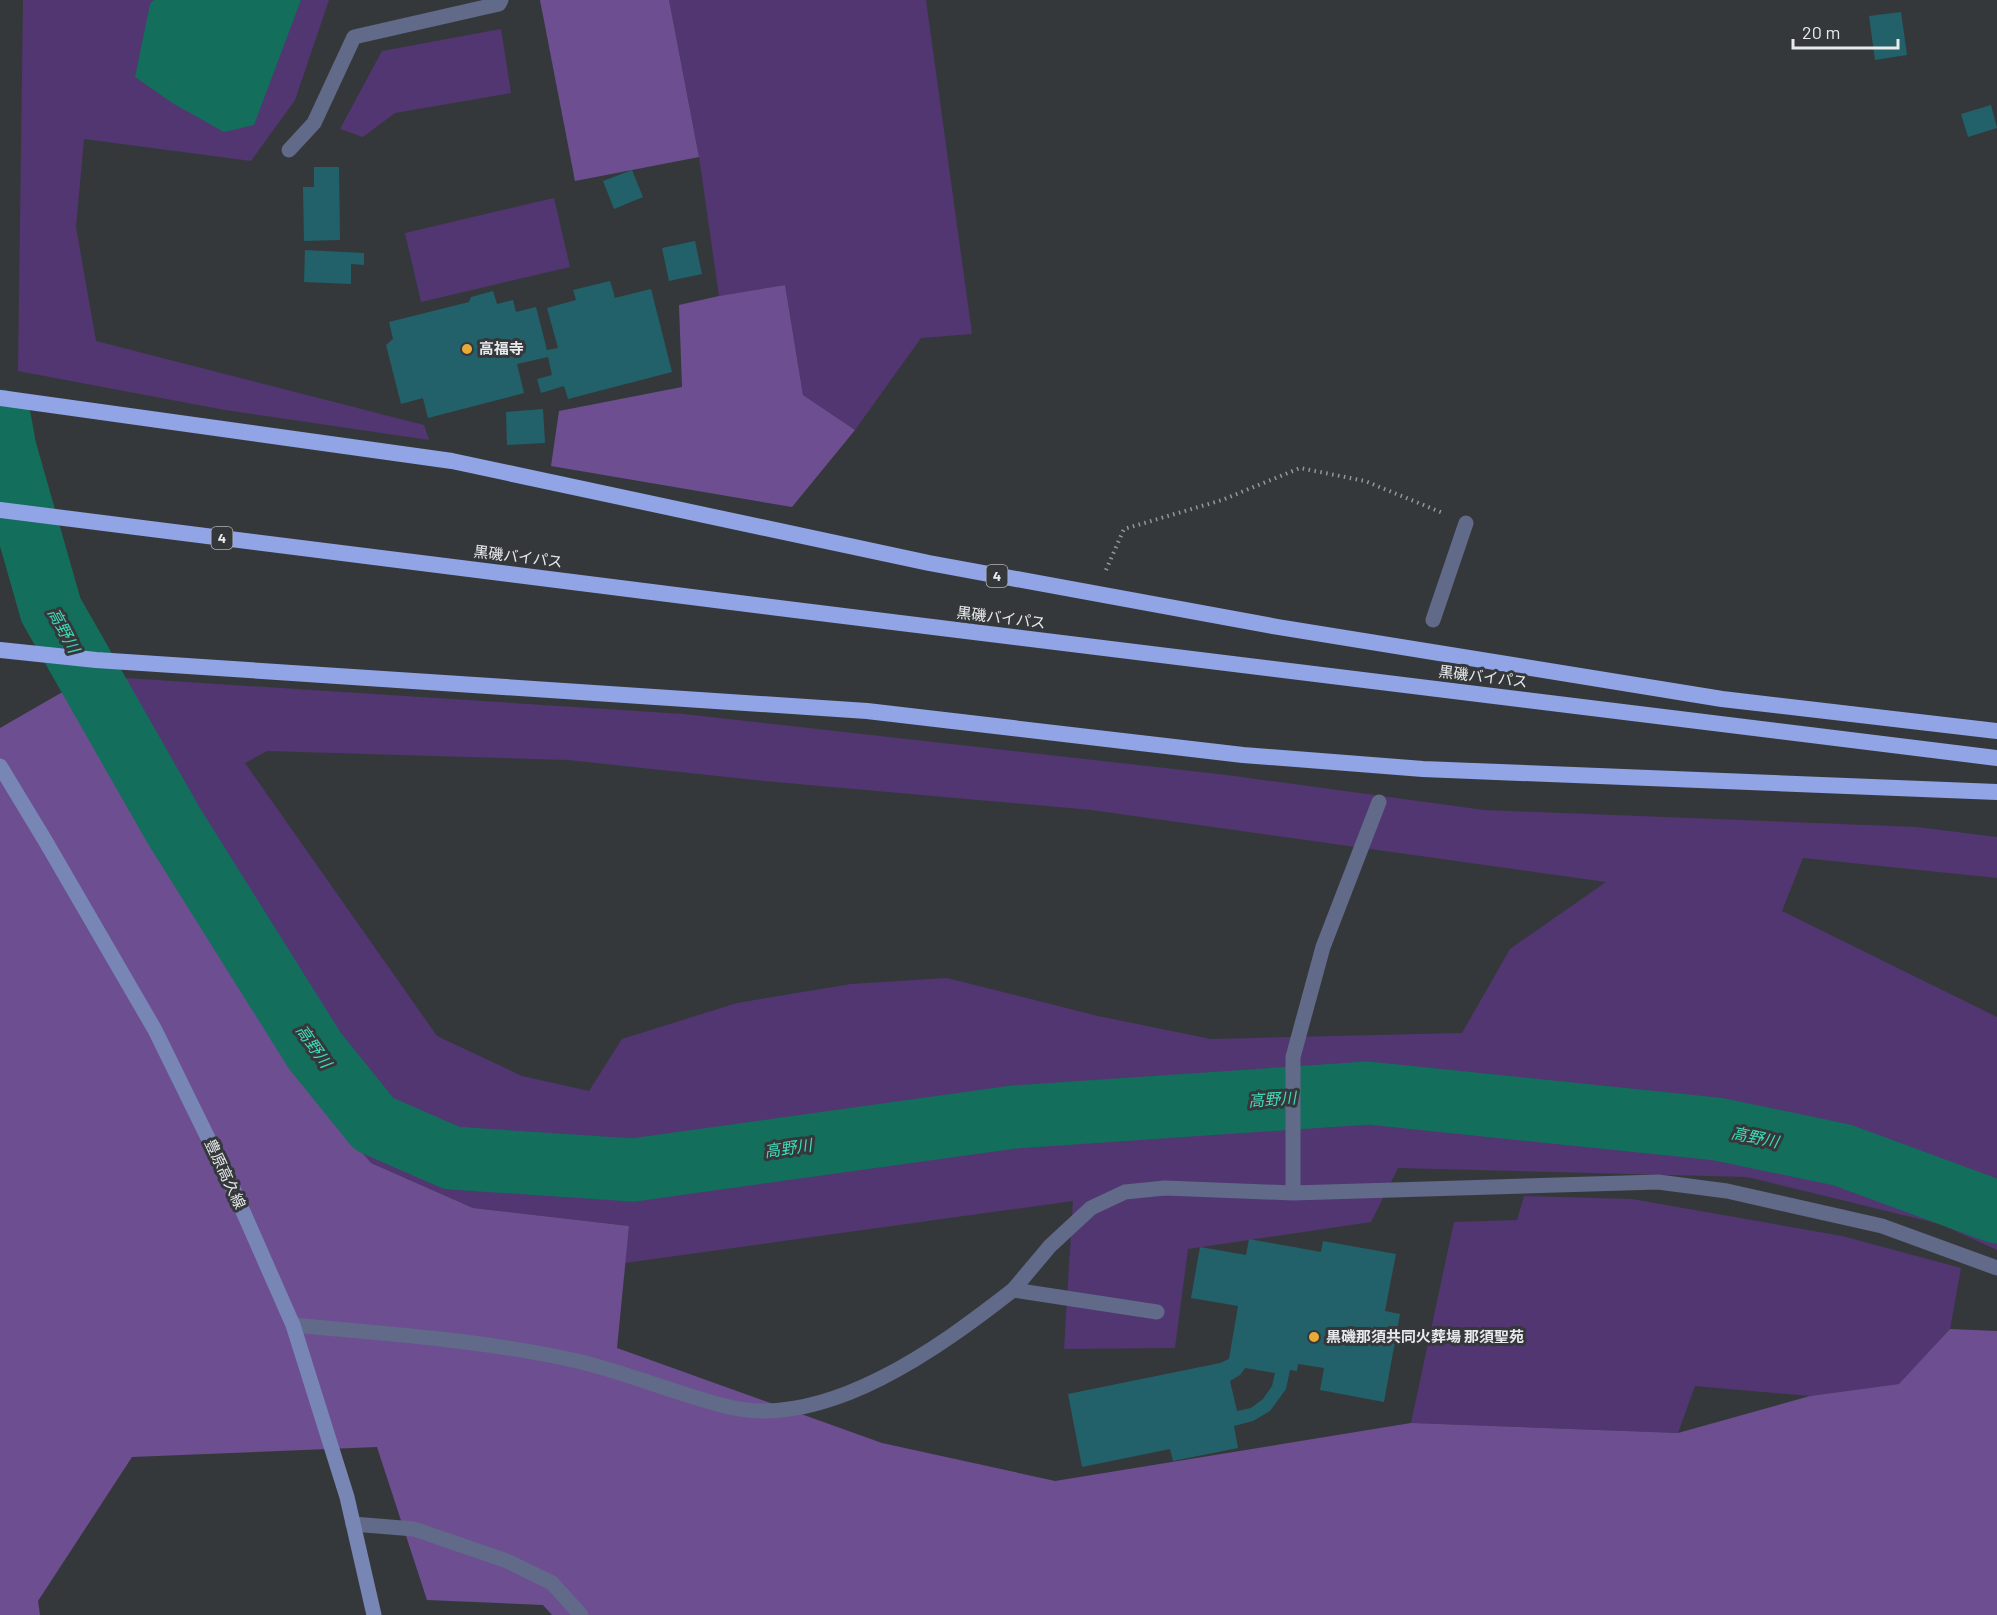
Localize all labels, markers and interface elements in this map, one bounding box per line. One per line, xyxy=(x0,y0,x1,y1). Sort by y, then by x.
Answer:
scale bar xyxy=(1793,12,1898,50)
text: 20 m xyxy=(1802,21,1840,43)
place label: 高福寺 xyxy=(479,339,524,357)
marker: 高福寺 xyxy=(460,342,474,356)
road number: 4 xyxy=(212,527,232,549)
street label: 黒磯バイパス xyxy=(473,542,564,570)
road number: 4 xyxy=(986,565,1008,587)
street label: 黒磯バイパス xyxy=(956,603,1047,631)
water label: 高野川 xyxy=(45,604,85,657)
street label: 黒磯バイパス xyxy=(1438,662,1529,690)
water label: 高野川 xyxy=(293,1021,337,1072)
water label: 高野川 xyxy=(1247,1087,1299,1110)
water label: 高野川 xyxy=(1730,1122,1783,1151)
water label: 高野川 xyxy=(763,1134,815,1160)
street label: 豊原高久線 xyxy=(202,1136,250,1211)
place label: 黒磯那須共同火葬場 那須聖苑 xyxy=(1326,1327,1524,1345)
marker: 黒磯那須共同火葬場 那須聖苑 xyxy=(1307,1330,1321,1344)

